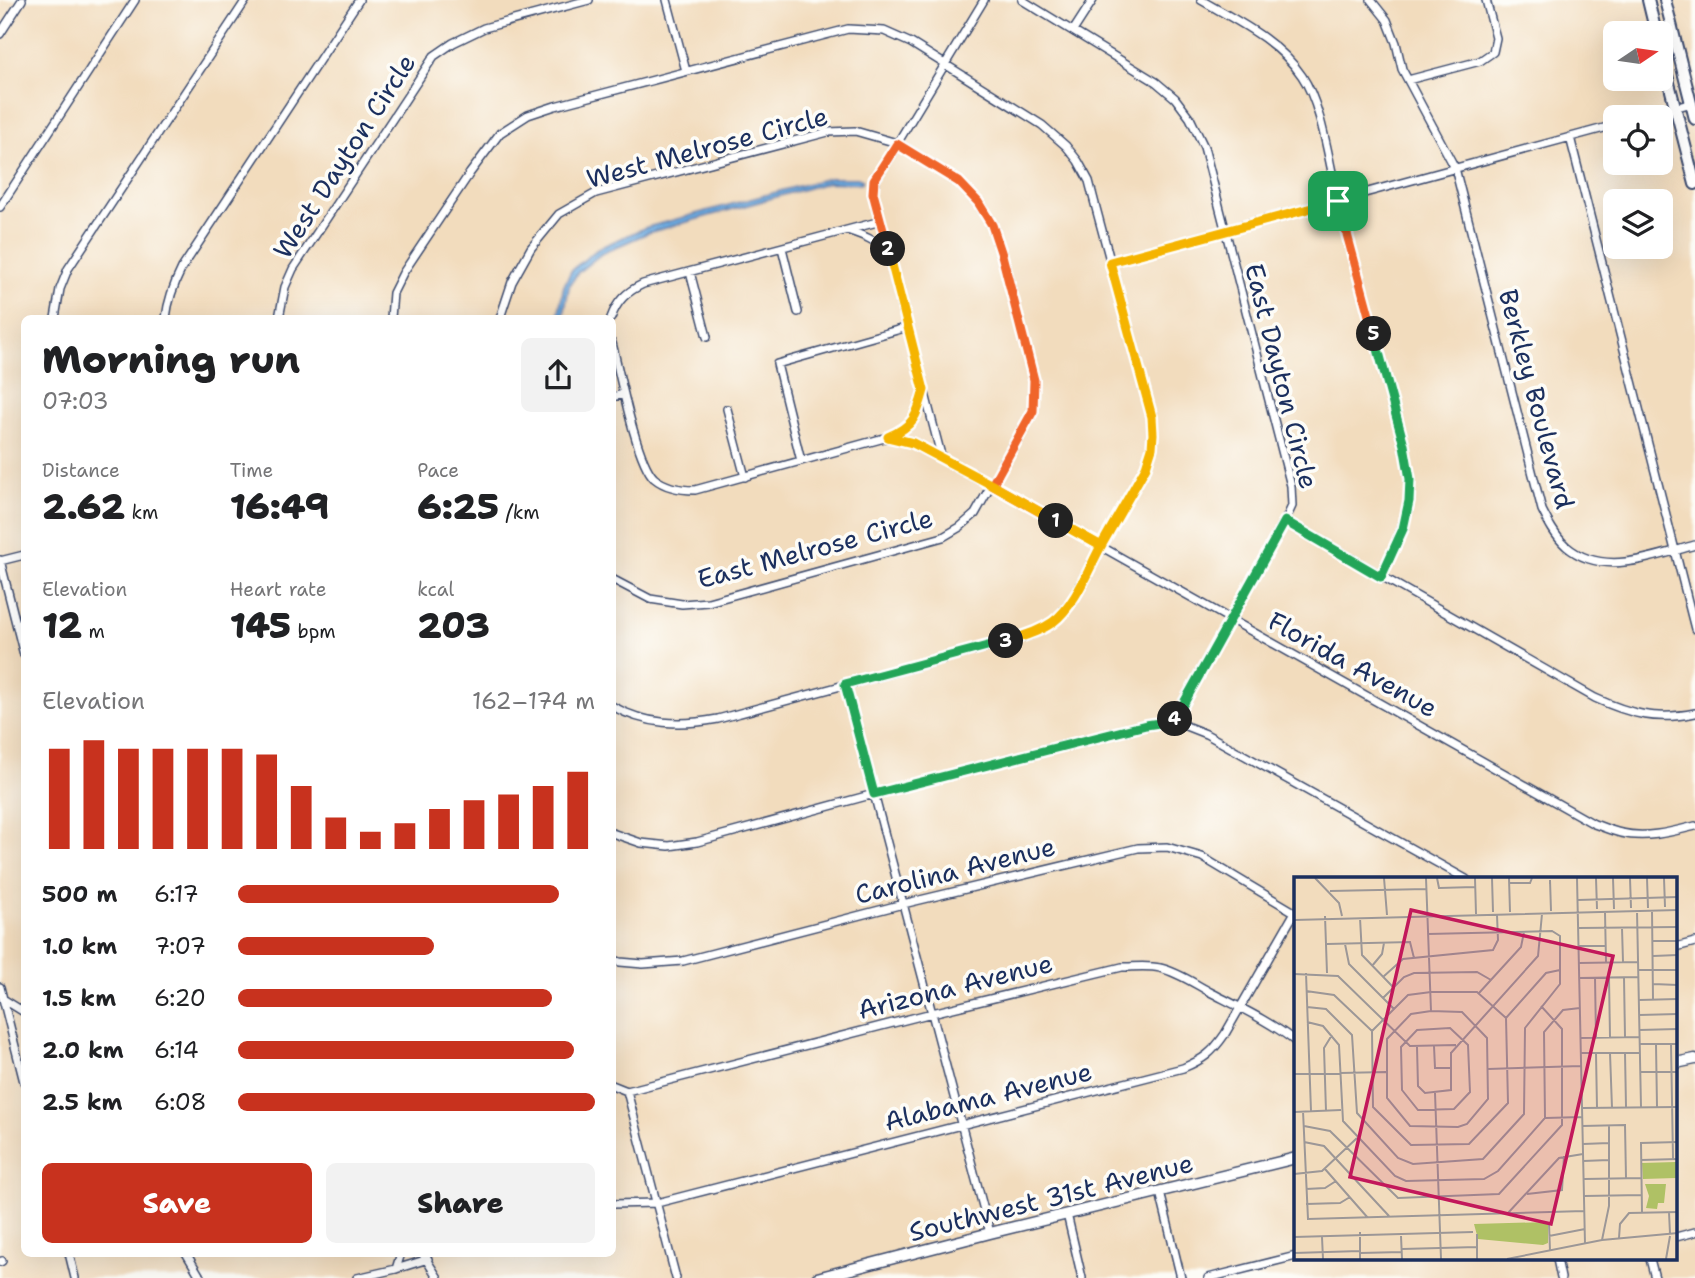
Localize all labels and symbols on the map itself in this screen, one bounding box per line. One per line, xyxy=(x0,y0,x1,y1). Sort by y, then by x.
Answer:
north arrow xyxy=(1603,21,1673,91)
street label: West Dayton Circle xyxy=(265,47,423,265)
street label: West Melrose Circle xyxy=(582,98,832,196)
pin xyxy=(1308,171,1368,231)
pin: 2 xyxy=(870,232,906,266)
street label: East Dayton Circle xyxy=(1237,260,1327,492)
street label: Berkley Boulevard xyxy=(1491,285,1583,513)
pin: 5 xyxy=(1356,316,1392,352)
street label: East Melrose Circle xyxy=(694,500,936,596)
pin: 1 xyxy=(1038,504,1074,538)
street label: Florida Avenue xyxy=(1262,603,1444,725)
pin: 3 xyxy=(988,624,1024,658)
pin: 4 xyxy=(1158,702,1192,736)
street label: Carolina Avenue xyxy=(851,828,1059,912)
inset map xyxy=(1294,877,1678,1260)
street label: Arizona Avenue xyxy=(854,945,1056,1027)
street label: Alabama Avenue xyxy=(880,1053,1096,1139)
street label: Southwest 31st Avenue xyxy=(905,1145,1197,1249)

